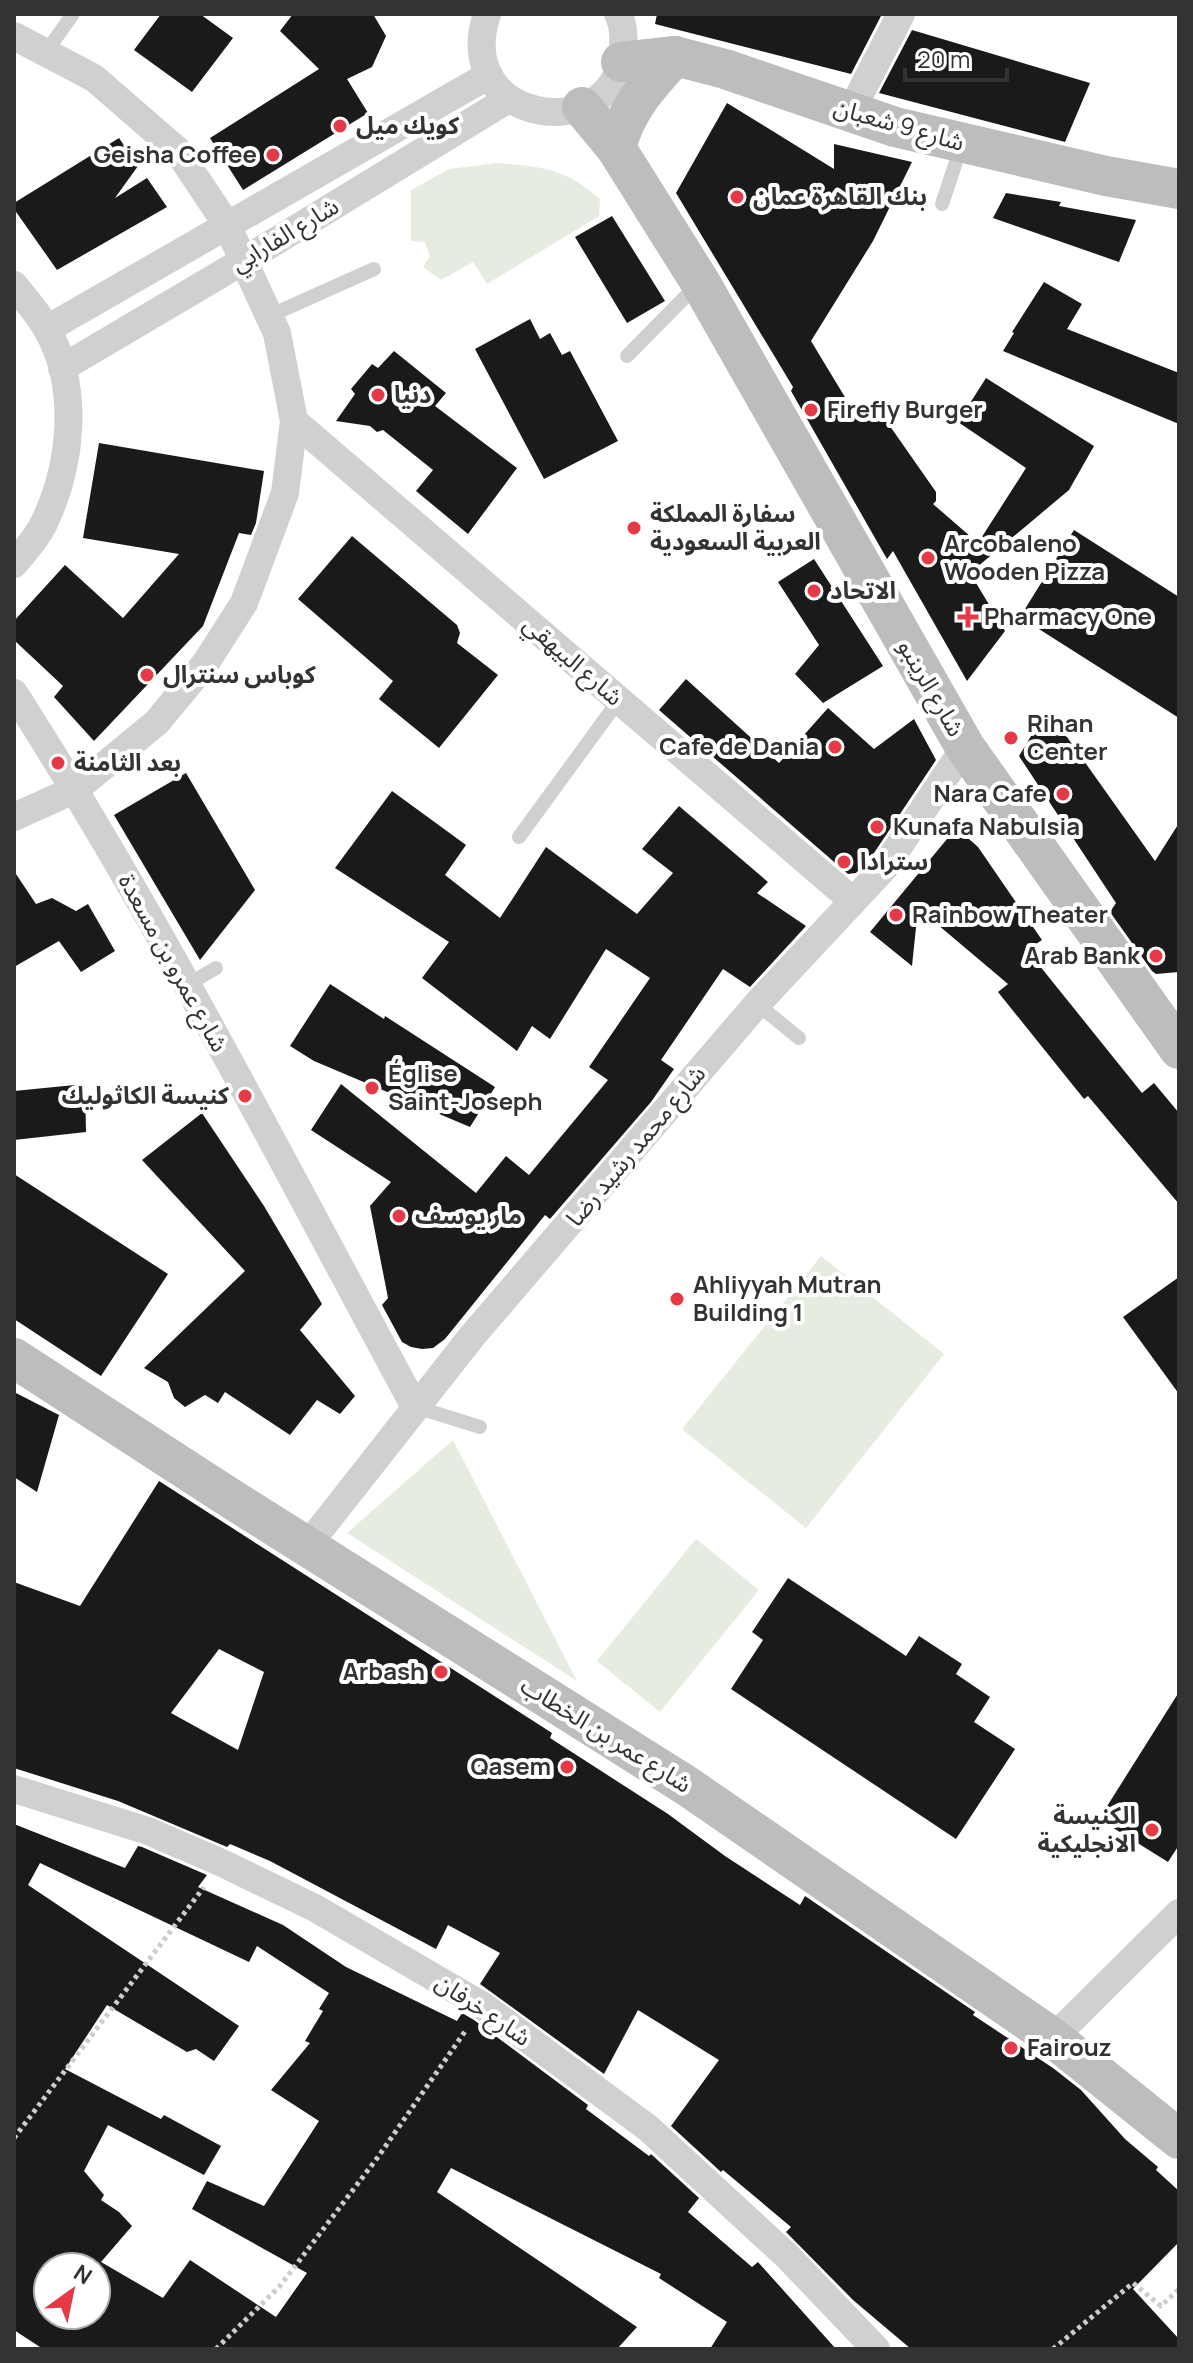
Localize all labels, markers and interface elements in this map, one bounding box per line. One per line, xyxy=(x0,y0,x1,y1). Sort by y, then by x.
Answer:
scale bar xyxy=(905,32,1007,82)
text: 20 m xyxy=(917,42,970,75)
street label: شارع 9 شعبان xyxy=(830,89,968,160)
place label: كويك ميل xyxy=(356,108,460,141)
marker: كويك ميل xyxy=(331,117,349,135)
place label: Geisha Coffee xyxy=(93,137,257,170)
marker: Geisha Coffee xyxy=(264,146,282,164)
place label: بنك القاهرة عمان xyxy=(753,179,927,212)
marker: بنك القاهرة عمان xyxy=(728,188,746,206)
street label: شارع الفارابي xyxy=(224,189,346,282)
place label: دنيا xyxy=(394,377,431,410)
marker: دنيا xyxy=(369,386,387,404)
place label: Firefly Burger xyxy=(827,392,983,425)
marker: Firefly Burger xyxy=(802,401,820,419)
place label: سفارة المملكة العربية السعودية xyxy=(650,496,821,557)
marker: سفارة المملكة العربية السعودية xyxy=(625,519,643,537)
place label: Arcobaleno Wooden Pizza xyxy=(944,526,1105,587)
marker: Arcobaleno Wooden Pizza xyxy=(919,549,937,567)
place label: الاتحاد xyxy=(830,573,896,606)
marker: الاتحاد xyxy=(805,582,823,600)
place label: Pharmacy One xyxy=(984,599,1152,632)
street label: شارع البيهقي xyxy=(515,607,631,715)
marker: Pharmacy One xyxy=(959,608,977,626)
street label: شارع الرينبو xyxy=(889,633,973,743)
place label: كوباس سنترال xyxy=(163,657,317,690)
marker: كوباس سنترال xyxy=(138,666,156,684)
place label: Rihan Center xyxy=(1027,706,1108,767)
place label: Cafe de Dania xyxy=(659,729,819,762)
marker: Rihan Center xyxy=(1002,729,1020,747)
marker: Cafe de Dania xyxy=(826,738,844,756)
place label: بعد الثامنة xyxy=(74,745,181,778)
marker: بعد الثامنة xyxy=(49,754,67,772)
place label: Nara Cafe xyxy=(933,776,1047,809)
marker: Nara Cafe xyxy=(1054,785,1072,803)
place label: Kunafa Nabulsia xyxy=(893,809,1080,842)
marker: Kunafa Nabulsia xyxy=(868,818,886,836)
place label: سترادا xyxy=(860,844,928,877)
marker: سترادا xyxy=(835,853,853,871)
street label: شارع عمرو بن مسعدة xyxy=(110,867,237,1058)
place label: Rainbow Theater xyxy=(912,897,1108,930)
marker: Rainbow Theater xyxy=(887,906,905,924)
place label: Arab Bank xyxy=(1024,938,1141,971)
marker: Arab Bank xyxy=(1147,947,1165,965)
place label: Église Saint-Joseph xyxy=(388,1056,543,1117)
street label: شارع محمد رشيد رضا xyxy=(558,1057,714,1234)
place label: كنيسة الكاثوليك xyxy=(61,1078,230,1111)
marker: Église Saint-Joseph xyxy=(363,1079,381,1097)
marker: كنيسة الكاثوليك xyxy=(236,1087,254,1105)
place label: مار يوسف xyxy=(415,1198,522,1231)
marker: مار يوسف xyxy=(390,1207,408,1225)
place label: Ahliyyah Mutran Building 1 xyxy=(693,1267,882,1328)
marker: Ahliyyah Mutran Building 1 xyxy=(668,1290,686,1308)
place label: Arbash xyxy=(343,1654,425,1687)
marker: Arbash xyxy=(432,1663,450,1681)
street label: شارع عمر بن الخطاب xyxy=(514,1668,699,1801)
place label: Qasem xyxy=(471,1749,551,1782)
marker: Qasem xyxy=(558,1758,576,1776)
place label: الكنيسة الانجليكية xyxy=(1038,1798,1136,1859)
marker: الكنيسة الانجليكية xyxy=(1143,1821,1161,1839)
street label: شارع خرفان xyxy=(428,1965,538,2054)
place label: Fairouz xyxy=(1027,2030,1112,2063)
marker: Fairouz xyxy=(1002,2039,1020,2057)
north arrow xyxy=(32,2251,112,2331)
text: N xyxy=(68,2257,98,2291)

